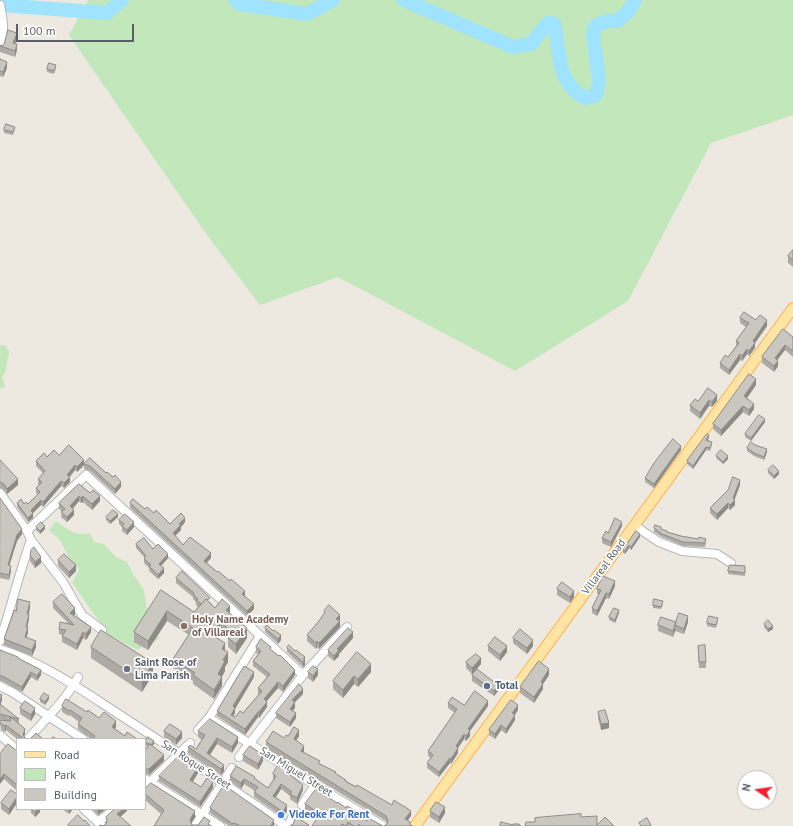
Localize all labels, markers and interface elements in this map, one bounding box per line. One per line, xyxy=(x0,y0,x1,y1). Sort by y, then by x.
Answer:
scale bar xyxy=(18,16,136,42)
text: 100 m xyxy=(23,23,56,38)
street label: Villareal Road xyxy=(579,537,629,597)
place label: Holy Name Academy of Villareal xyxy=(192,613,289,639)
marker: Holy Name Academy of Villareal xyxy=(179,621,189,631)
place label: Saint Rose of Lima Parish xyxy=(135,656,196,682)
marker: Saint Rose of Lima Parish xyxy=(122,664,132,674)
place label: Total xyxy=(495,679,518,693)
marker: Total xyxy=(482,681,492,691)
legend xyxy=(16,738,146,810)
street label: San Roque Street xyxy=(159,738,233,792)
street label: San Miguel Street xyxy=(257,744,335,800)
text: Road xyxy=(54,747,79,762)
text: Park xyxy=(54,767,76,782)
north arrow xyxy=(737,770,777,810)
text: N xyxy=(739,782,754,793)
text: Building xyxy=(54,787,97,802)
place label: Videoke For Rent xyxy=(289,808,369,822)
marker: Videoke For Rent xyxy=(276,810,286,820)

